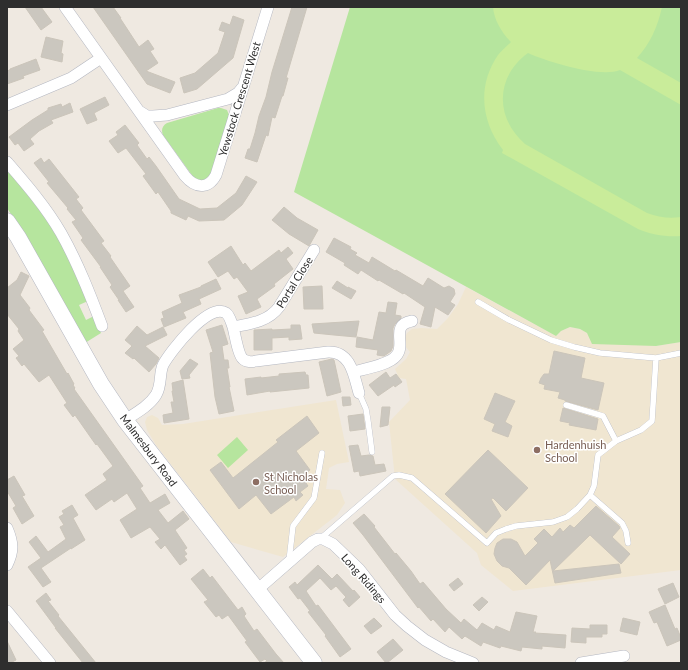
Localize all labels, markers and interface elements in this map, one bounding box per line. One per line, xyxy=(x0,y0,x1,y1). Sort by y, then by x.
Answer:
street label: Yewstock Crescent West xyxy=(215,40,263,158)
street label: Portal Close xyxy=(273,254,315,310)
street label: Malmesbury Road xyxy=(118,411,180,489)
place label: Hardenhuish School xyxy=(545,438,606,464)
marker: Hardenhuish School xyxy=(532,445,542,455)
place label: St Nicholas School xyxy=(264,470,318,496)
marker: St Nicholas School xyxy=(251,477,261,487)
street label: Long Ridings xyxy=(339,551,389,605)

